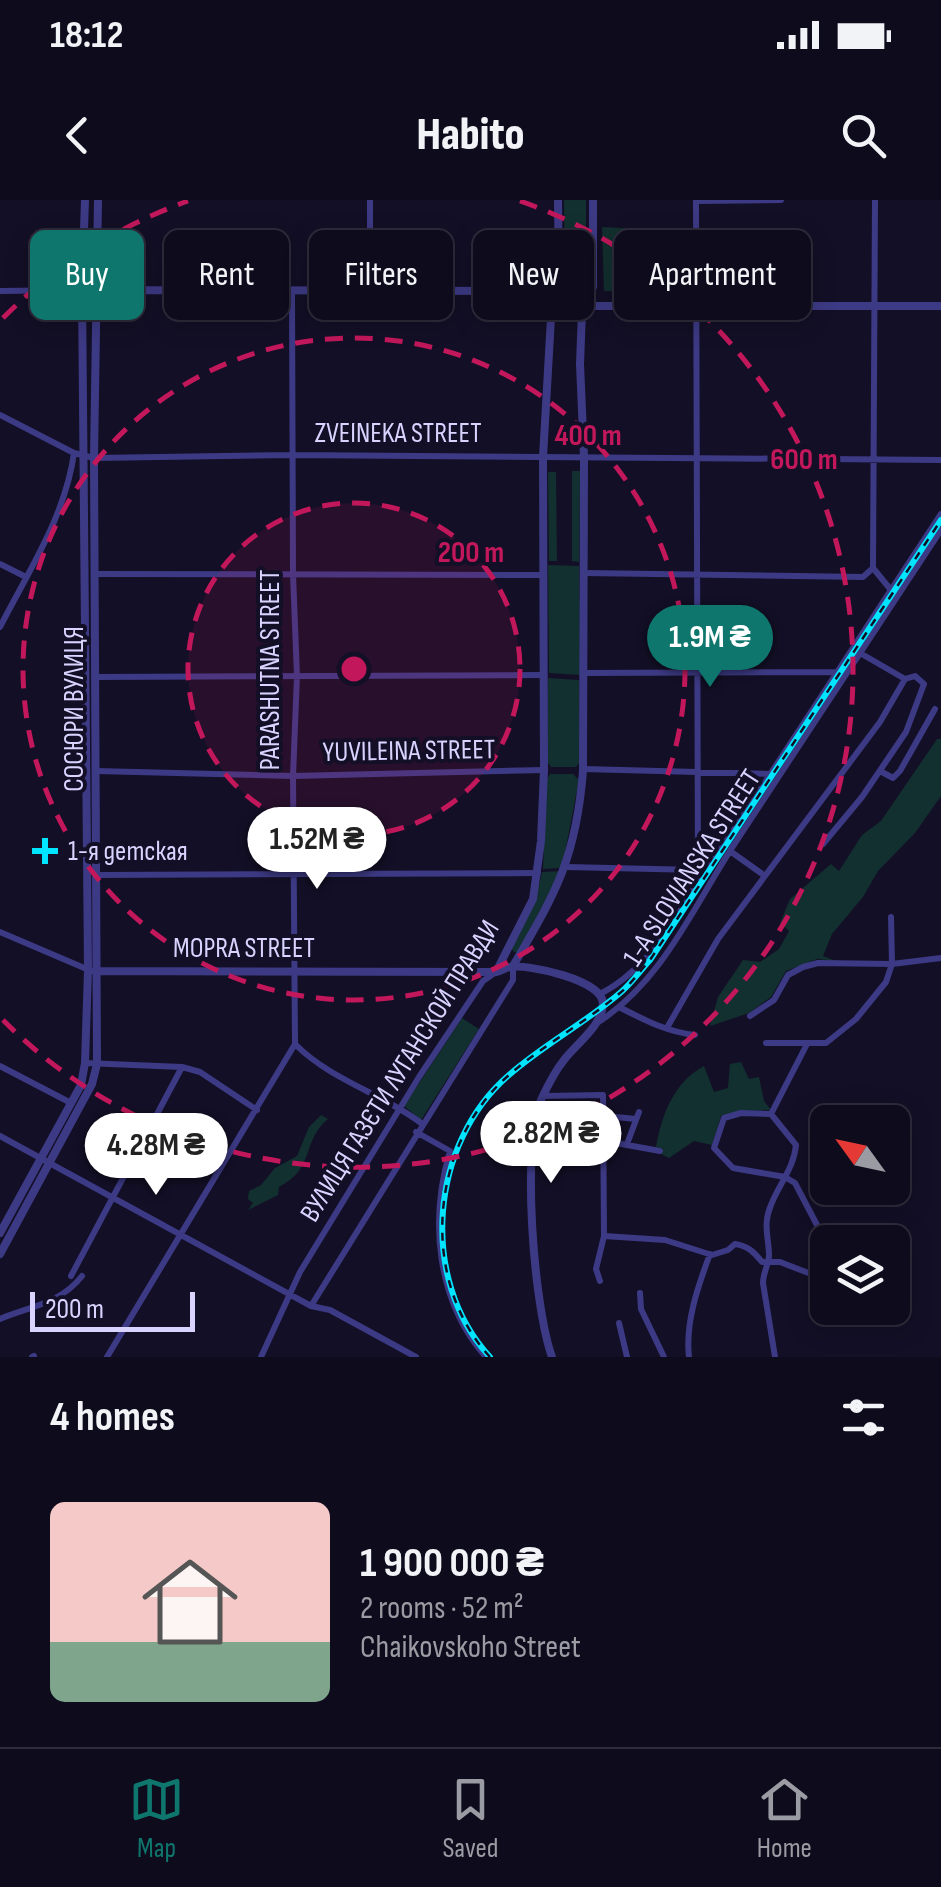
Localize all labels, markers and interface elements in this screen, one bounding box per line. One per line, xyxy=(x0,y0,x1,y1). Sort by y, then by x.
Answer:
text: 18:12 xyxy=(50,13,123,58)
icon: back xyxy=(50,108,105,163)
text: Habito xyxy=(416,108,525,163)
icon: search xyxy=(836,108,891,163)
chip: Buy xyxy=(30,230,144,320)
chip: Rent xyxy=(164,230,289,320)
chip: Filters xyxy=(309,230,453,320)
chip: New xyxy=(473,230,594,320)
chip: Apartment xyxy=(614,230,811,320)
street label: ZVEINEKA STREET xyxy=(314,417,482,450)
text: 400 m xyxy=(554,418,622,454)
text: 600 m xyxy=(770,442,838,478)
text: 200 m xyxy=(438,535,504,571)
street label: PARASHUTNA STREET xyxy=(254,570,287,770)
pin: 1.9M ₴ xyxy=(629,605,791,690)
text: 1.9M ₴ xyxy=(669,618,751,657)
street label: СОСЮРИ ВУЛИЦЯ xyxy=(58,626,91,792)
centre of rings xyxy=(336,651,372,687)
street label: YUVILEINA STREET xyxy=(322,733,496,769)
street label: 1-A SLOVIANSKA STREET xyxy=(616,764,768,972)
pin: 1.52M ₴ xyxy=(225,807,409,892)
text: 1.52M ₴ xyxy=(269,820,365,859)
place label: 1-я детская xyxy=(68,835,188,868)
marker: 1-я детская xyxy=(32,838,58,864)
street label: ВУЛИЦЯ ГАЗЄТИ ЛУГАНСКОЙ ПРАВДИ xyxy=(293,914,507,1228)
street label: MOPRA STREET xyxy=(173,932,315,965)
pin: 2.82M ₴ xyxy=(459,1101,643,1186)
north arrow xyxy=(810,1105,910,1205)
map controls xyxy=(810,1105,910,1325)
pin: 4.28M ₴ xyxy=(64,1113,248,1198)
text: 2.82M ₴ xyxy=(502,1114,600,1153)
text: 4.28M ₴ xyxy=(107,1126,205,1165)
button: layers xyxy=(810,1225,910,1325)
scale bar xyxy=(30,1287,195,1332)
text: 200 m xyxy=(45,1293,104,1326)
icon: filters xyxy=(836,1390,891,1445)
text: 4 homes xyxy=(50,1392,175,1443)
text: 1 900 000 ₴ xyxy=(360,1538,544,1589)
icon: home xyxy=(130,1542,250,1662)
text: 2 rooms · 52 m² xyxy=(360,1589,524,1628)
text: Chaikovskoho Street xyxy=(360,1628,581,1667)
tab: Map xyxy=(129,1772,184,1865)
tab: Saved xyxy=(442,1772,499,1865)
tab: Home xyxy=(757,1772,812,1865)

